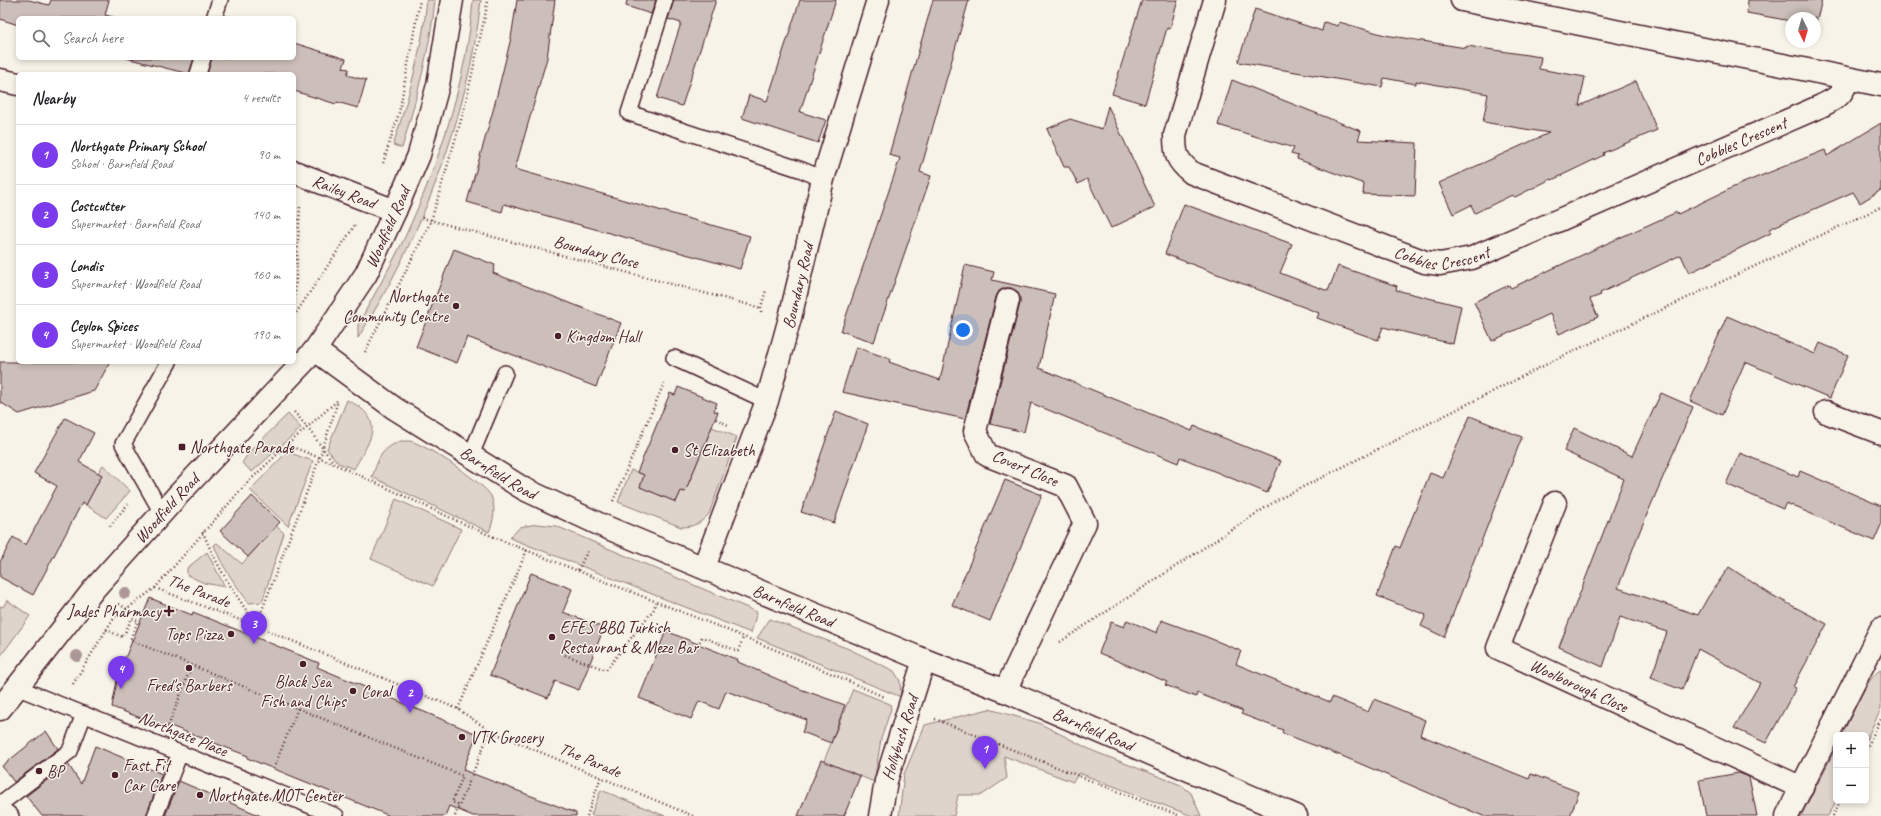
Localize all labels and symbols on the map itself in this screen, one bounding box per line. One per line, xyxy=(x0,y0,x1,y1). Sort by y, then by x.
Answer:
north arrow xyxy=(1785,12,1821,48)
street label: Cobbles Crescent xyxy=(1692,111,1792,170)
street label: Railey Road xyxy=(310,170,381,214)
street label: Woodfield Road xyxy=(360,181,416,271)
street label: Boundary Close xyxy=(551,231,642,274)
street label: Boundary Road xyxy=(777,238,819,331)
street label: Cobbles Crescent xyxy=(1391,240,1495,274)
place label: Northgate Community Centre xyxy=(343,286,449,327)
marker: Northgate Community Centre xyxy=(451,301,461,311)
your location xyxy=(953,320,973,340)
place label: Kingdom Hall xyxy=(566,326,643,347)
marker: Kingdom Hall xyxy=(553,331,563,341)
place label: Northgate Parade xyxy=(190,437,295,458)
place label: St Elizabeth xyxy=(683,440,755,461)
street label: Barnfield Road xyxy=(456,441,543,505)
marker: Northgate Parade xyxy=(177,442,187,452)
marker: St Elizabeth xyxy=(670,445,680,455)
street label: Covert Close xyxy=(989,445,1062,492)
street label: Woodfield Road xyxy=(130,467,205,547)
street label: The Parade xyxy=(165,570,234,613)
street label: Barnfield Road xyxy=(750,579,841,633)
place label: Jades Pharmacy xyxy=(67,601,162,622)
marker: Jades Pharmacy xyxy=(164,606,174,616)
pin: 3 xyxy=(241,611,267,644)
place label: EFES BBQ Turkish Restaurant & Meze Bar xyxy=(560,617,700,658)
place label: Tops Pizza xyxy=(166,624,225,645)
marker: Tops Pizza xyxy=(226,629,236,639)
marker: EFES BBQ Turkish Restaurant & Meze Bar xyxy=(547,632,557,642)
street label: Woolborough Close xyxy=(1527,654,1633,717)
pin: 4 xyxy=(108,656,134,689)
marker: Black Sea Fish and Chips xyxy=(298,659,308,669)
marker: Fred's Barbers xyxy=(184,663,194,673)
place label: Black Sea Fish and Chips xyxy=(260,671,348,712)
place label: Fred's Barbers xyxy=(147,675,233,696)
pin: 2 xyxy=(397,680,423,713)
place label: Coral xyxy=(361,681,394,702)
marker: Coral xyxy=(348,686,358,696)
street label: Hollybush Road xyxy=(876,690,923,783)
street label: Barnfield Road xyxy=(1049,702,1140,757)
street label: Northgate Place xyxy=(136,707,232,762)
place label: VTK Grocery xyxy=(470,727,544,748)
marker: VTK Grocery xyxy=(457,732,467,742)
pin: 1 xyxy=(972,736,998,769)
street label: The Parade xyxy=(556,738,625,783)
place label: Fast Fit Car Care xyxy=(123,755,177,796)
place label: BP xyxy=(47,761,66,782)
marker: BP xyxy=(34,766,44,776)
marker: Fast Fit Car Care xyxy=(110,770,120,780)
place label: Northgate MOT Center xyxy=(208,785,345,806)
marker: Northgate MOT Center xyxy=(195,790,205,800)

